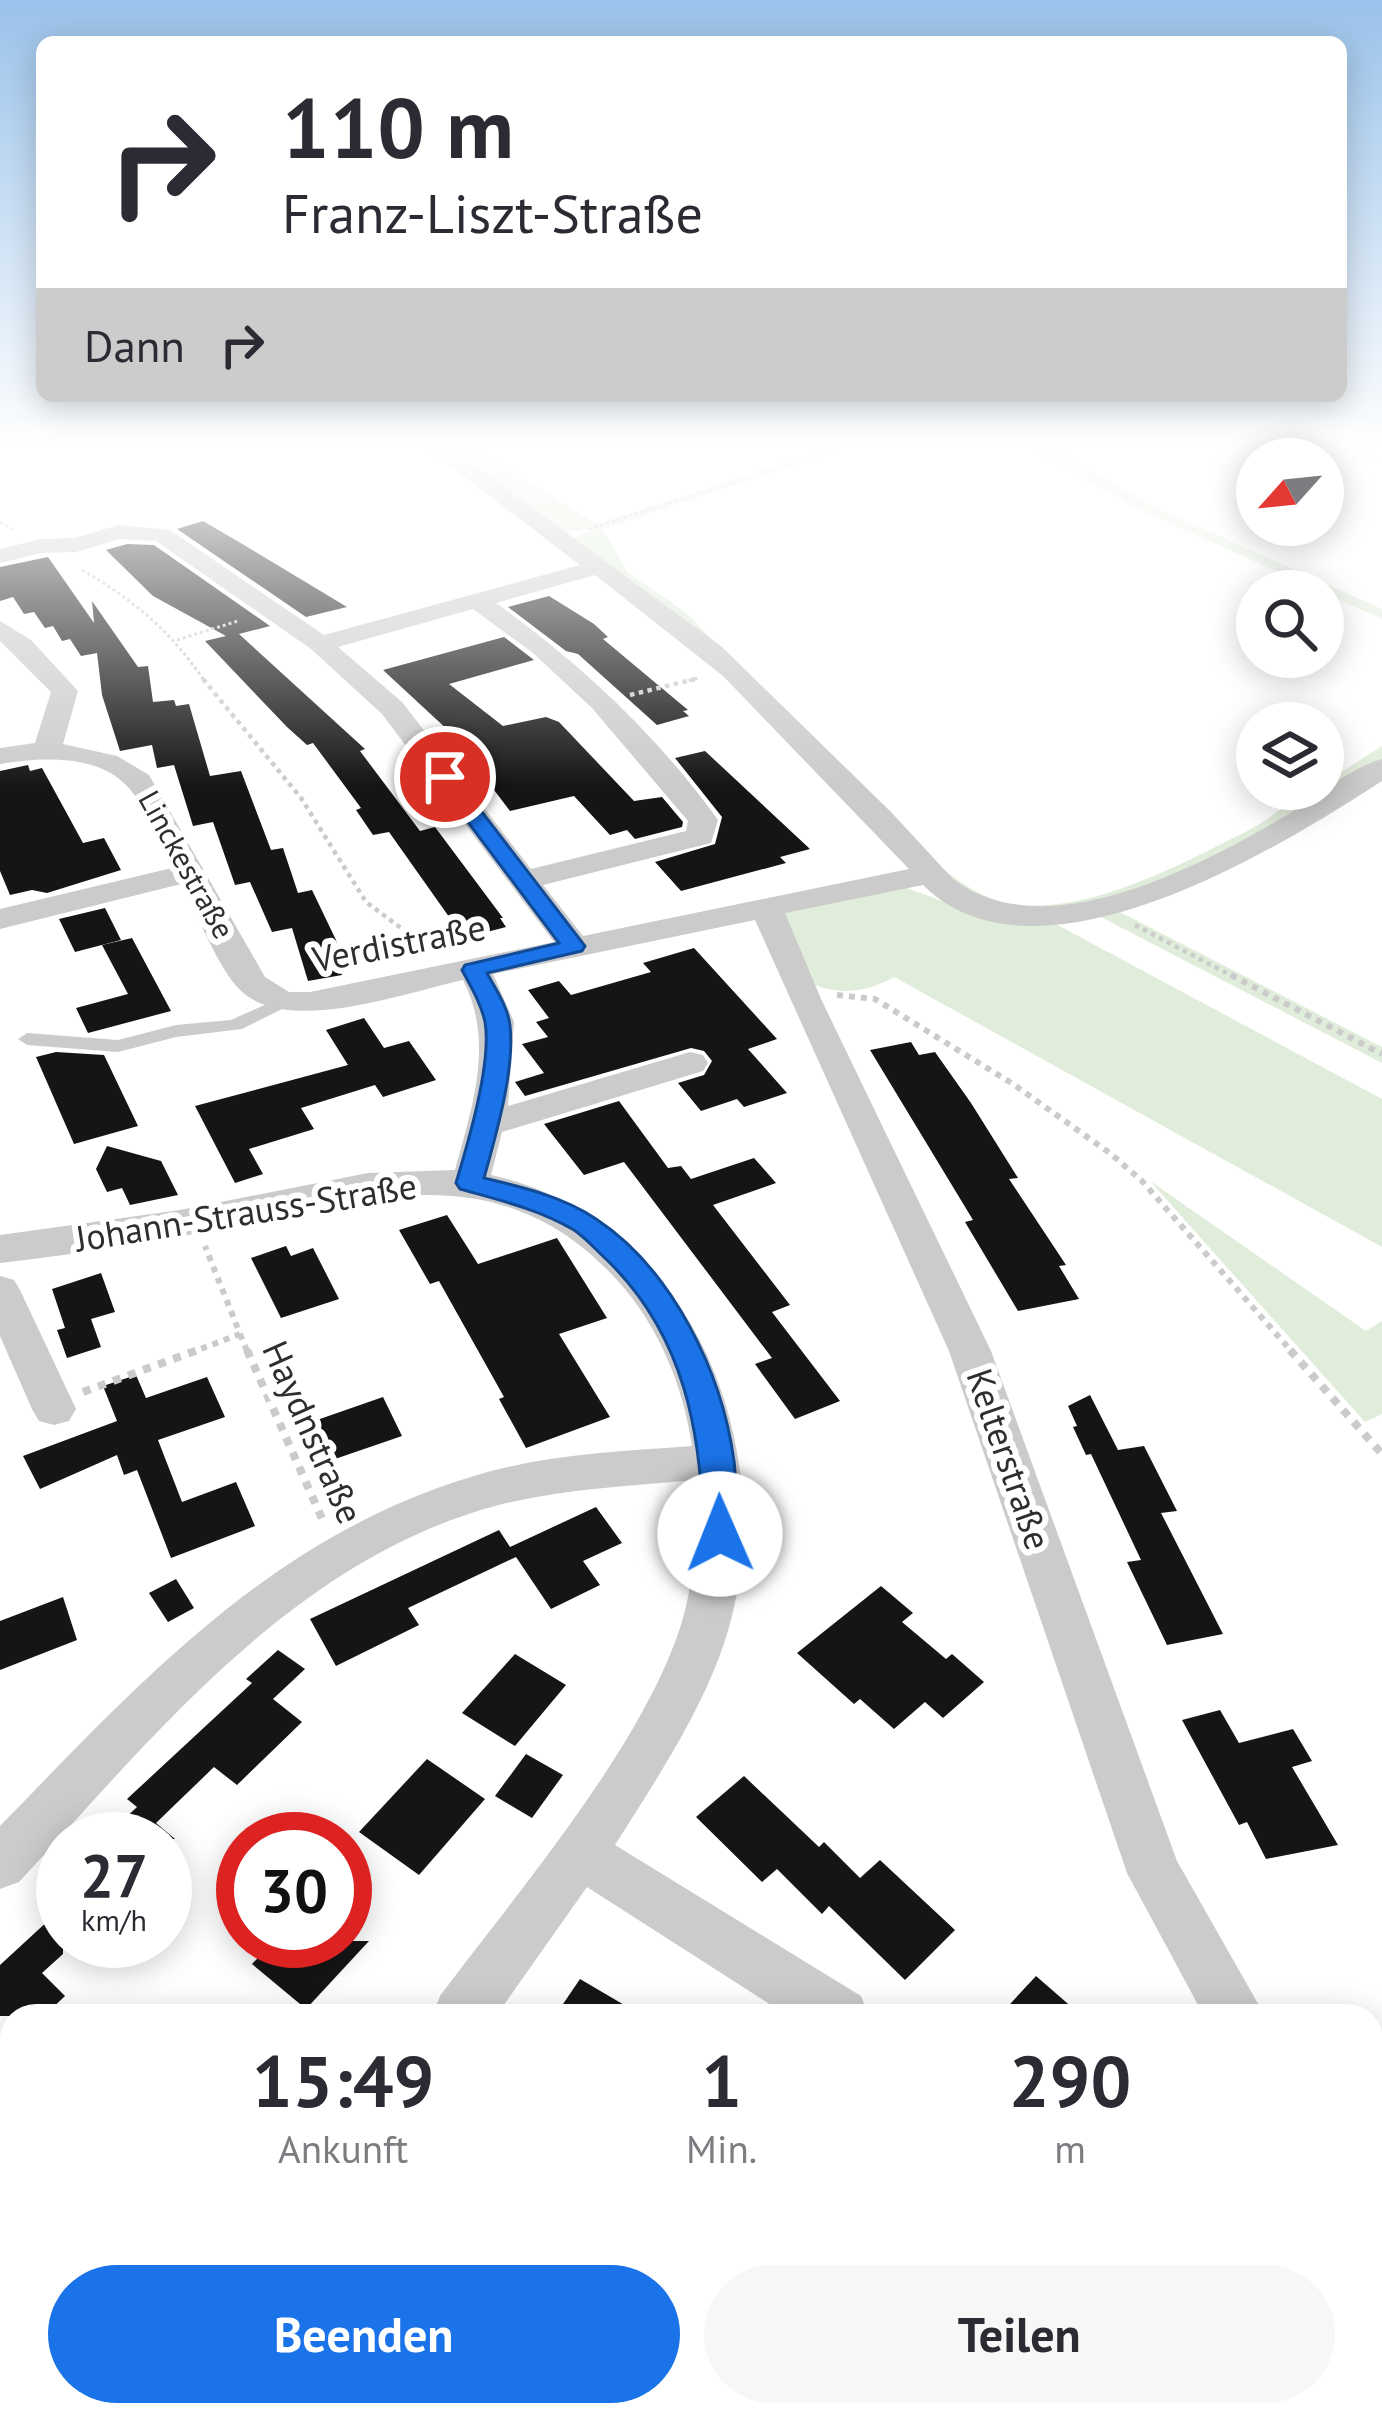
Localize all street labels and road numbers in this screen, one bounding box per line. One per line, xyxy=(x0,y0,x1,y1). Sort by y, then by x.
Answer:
street label: Linckestraße xyxy=(131,783,244,945)
street label: Verdistraße xyxy=(308,903,489,982)
street label: Johann-Strauss-Straße xyxy=(70,1161,420,1262)
street label: Haydnstraße xyxy=(252,1333,375,1530)
street label: Kelterstraße xyxy=(957,1362,1062,1556)

